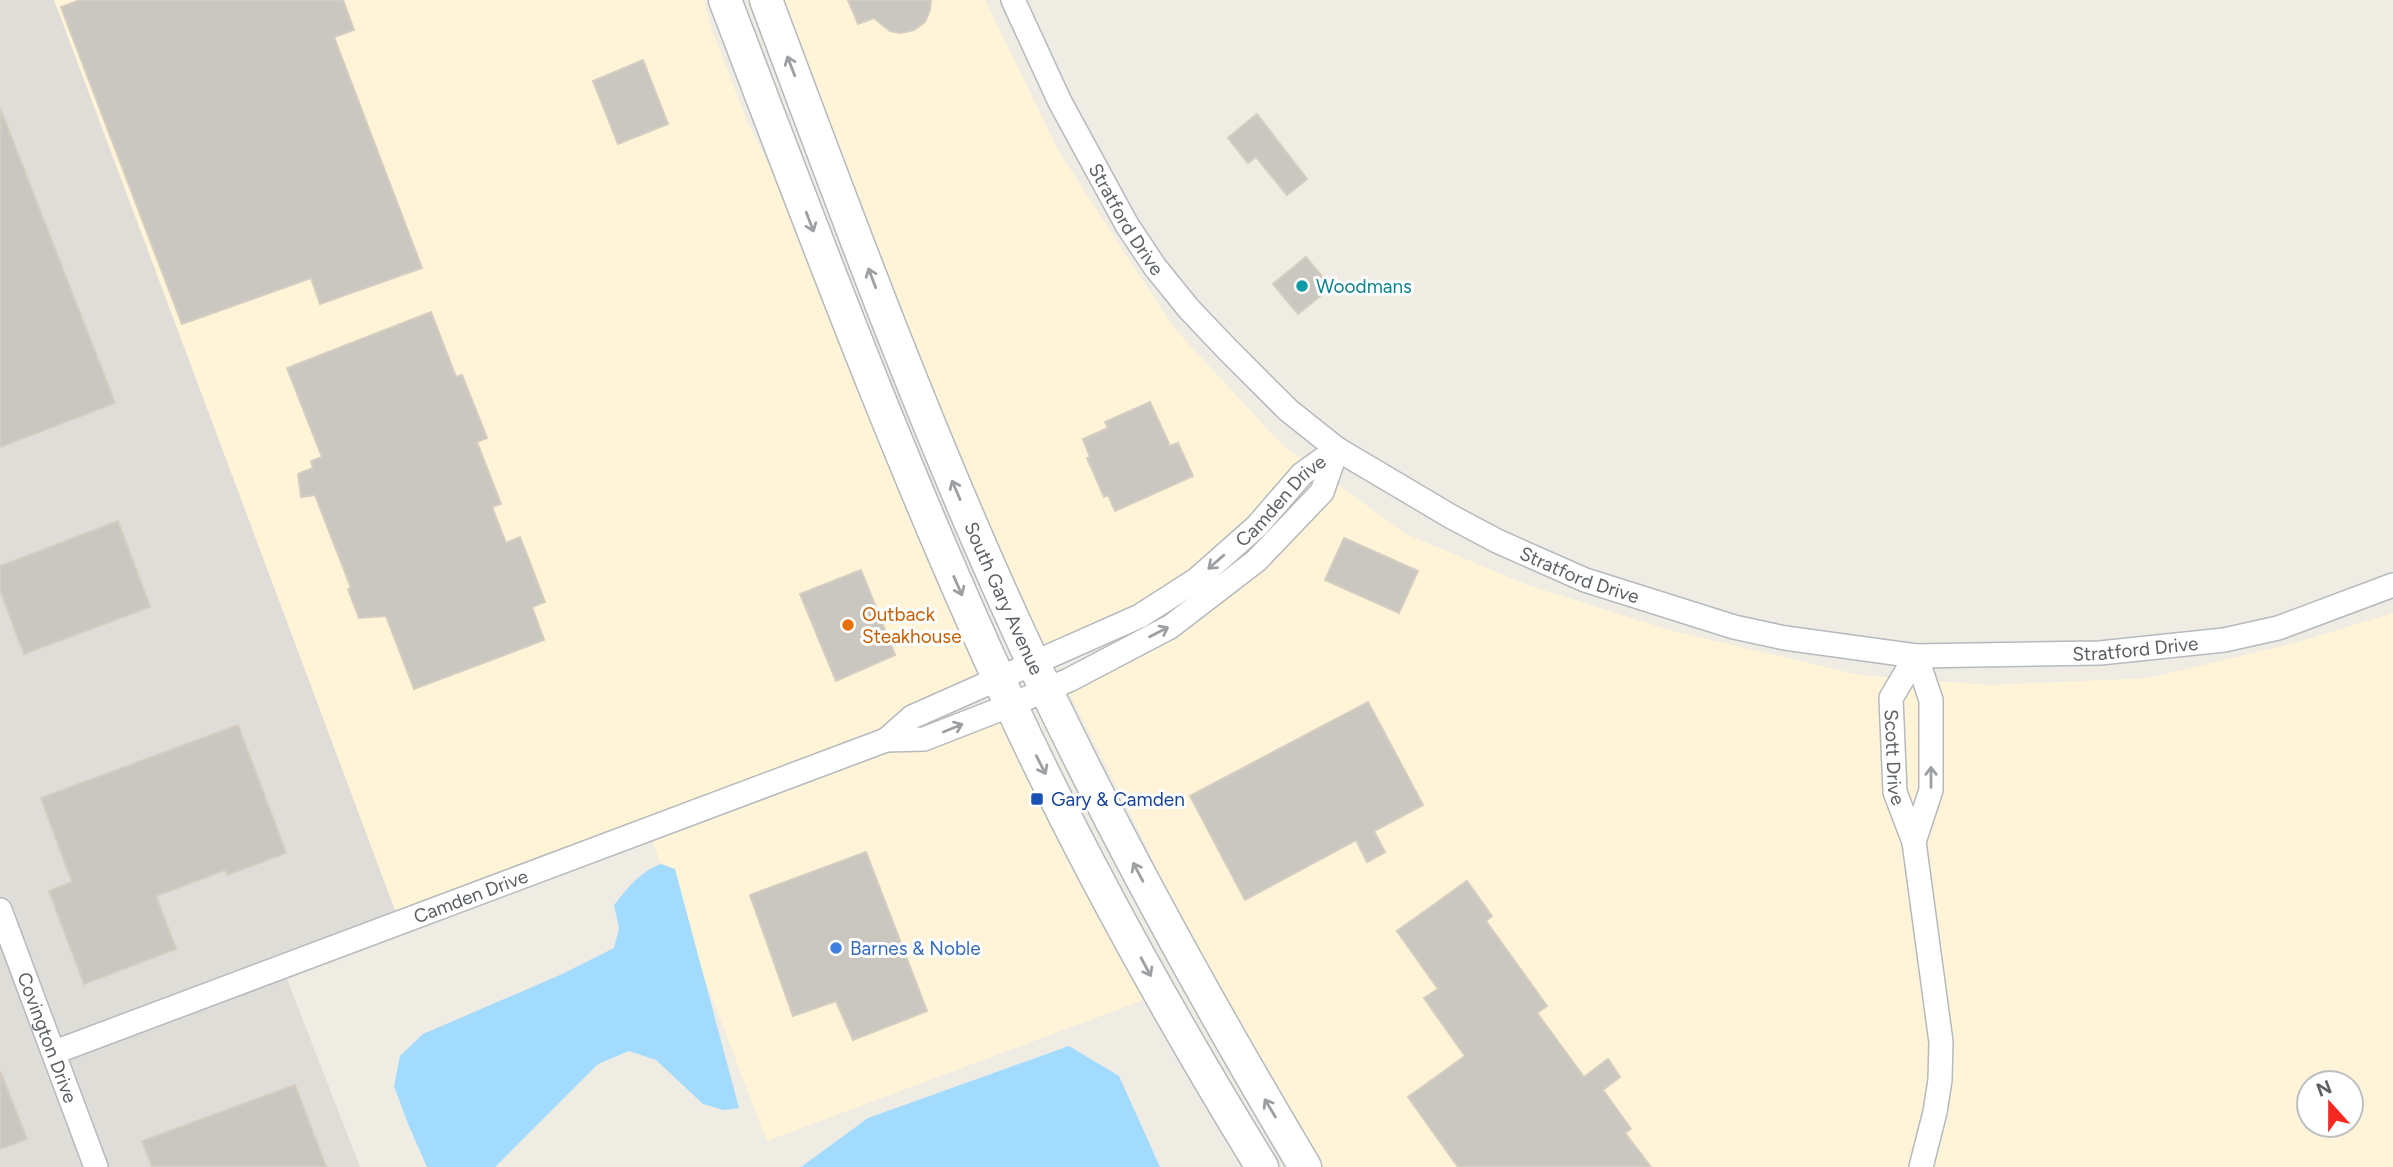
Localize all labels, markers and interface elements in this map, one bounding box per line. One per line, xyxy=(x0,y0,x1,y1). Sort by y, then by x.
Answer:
one-way arrow xyxy=(783,55,796,77)
street label: Stratford Drive xyxy=(1084,159,1169,280)
one-way arrow xyxy=(805,210,818,232)
one-way arrow xyxy=(864,268,877,290)
place label: Woodmans xyxy=(1316,275,1412,298)
marker: Woodmans xyxy=(1294,278,1310,294)
street label: Camden Drive xyxy=(1230,449,1330,551)
one-way arrow xyxy=(949,479,962,501)
street label: South Gary Avenue xyxy=(960,518,1049,678)
street label: Stratford Drive xyxy=(1516,541,1642,608)
one-way arrow xyxy=(1208,554,1226,570)
one-way arrow xyxy=(952,575,965,596)
place label: Outback Steakhouse xyxy=(862,603,962,648)
marker: Outback Steakhouse xyxy=(840,617,856,633)
one-way arrow xyxy=(1148,625,1169,639)
street label: Stratford Drive xyxy=(2072,631,2199,665)
street label: Scott Drive xyxy=(1880,709,1910,808)
one-way arrow xyxy=(941,720,963,733)
one-way arrow xyxy=(1035,755,1049,775)
one-way arrow xyxy=(1924,766,1938,789)
place label: Gary & Camden xyxy=(1051,788,1185,811)
marker: Gary & Camden xyxy=(1029,791,1045,807)
one-way arrow xyxy=(1130,863,1144,883)
street label: Camden Drive xyxy=(410,864,531,928)
place label: Barnes & Noble xyxy=(850,937,981,960)
marker: Barnes & Noble xyxy=(828,940,844,956)
one-way arrow xyxy=(1140,956,1154,977)
street label: Covington Drive xyxy=(13,969,83,1106)
north arrow xyxy=(2295,1069,2365,1139)
text: N xyxy=(2313,1075,2335,1102)
one-way arrow xyxy=(1263,1099,1277,1119)

